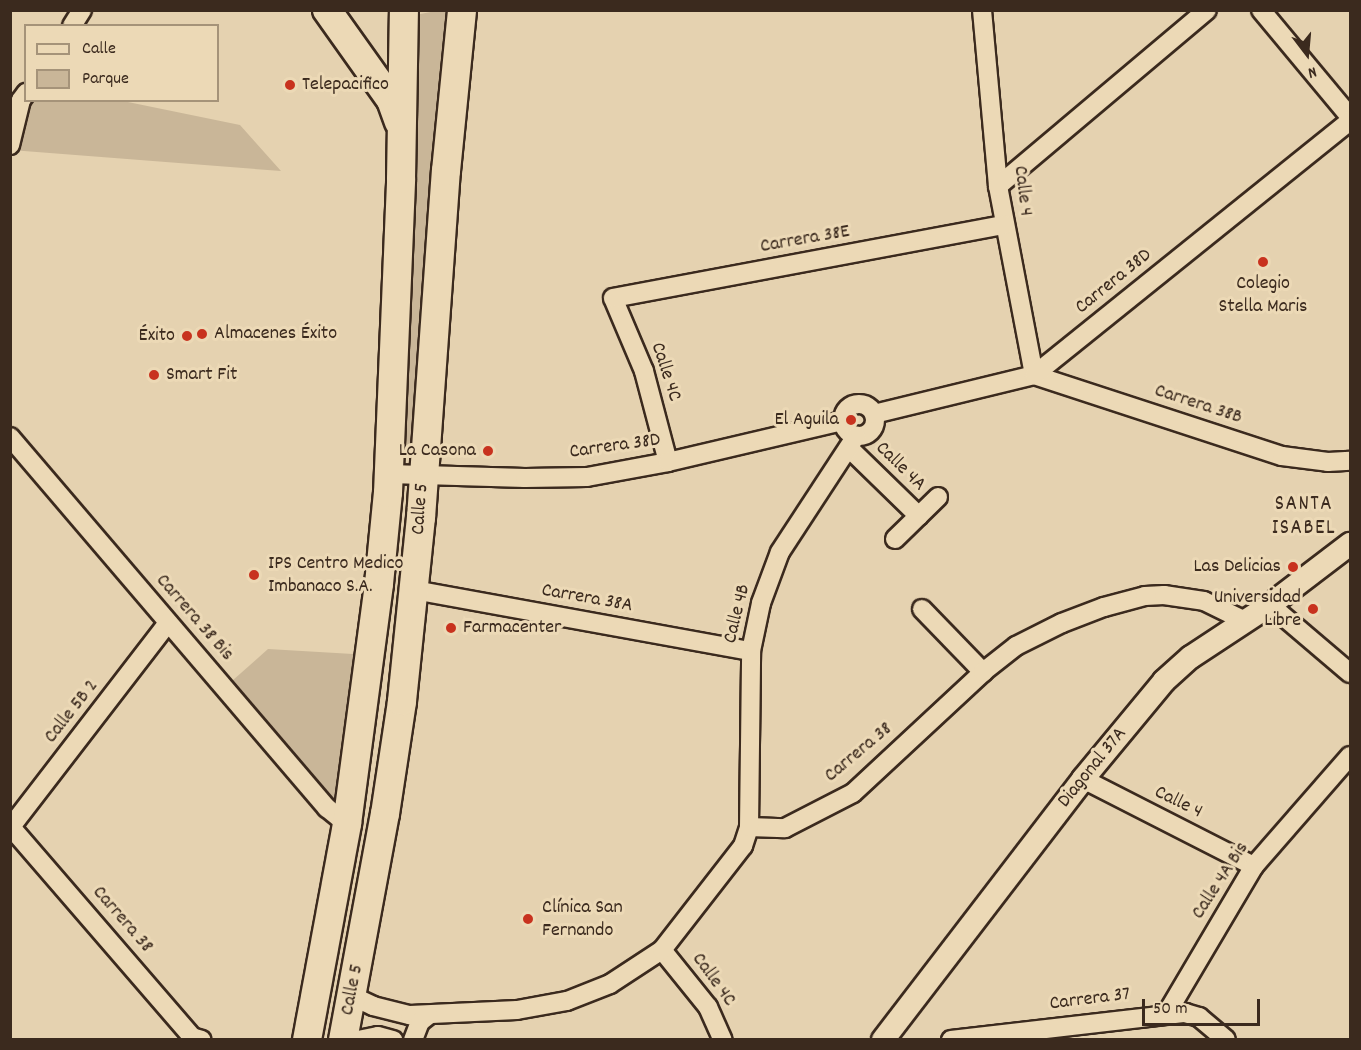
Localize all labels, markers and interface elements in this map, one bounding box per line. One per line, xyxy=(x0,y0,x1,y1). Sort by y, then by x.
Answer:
legend xyxy=(24,24,219,102)
north arrow xyxy=(1277,24,1337,84)
text: Calle xyxy=(82,37,116,62)
text: N xyxy=(1305,60,1319,84)
text: Parque xyxy=(82,67,129,92)
place label: Telepacifico xyxy=(302,73,389,97)
marker: Telepacifico xyxy=(283,78,297,92)
street label: Calle 4 xyxy=(1007,164,1037,218)
street label: Carrera 38E xyxy=(758,220,852,260)
street label: Carrera 38D xyxy=(1071,244,1157,320)
marker: Colegio Stella Maris xyxy=(1256,255,1270,269)
place label: Colegio Stella Maris xyxy=(1218,272,1308,319)
place label: Almacenes Éxito xyxy=(214,322,337,346)
place label: Éxito xyxy=(139,324,175,348)
marker: Almacenes Éxito xyxy=(195,327,209,341)
marker: Éxito xyxy=(180,329,194,343)
street label: Calle 4C xyxy=(644,340,686,404)
place label: Smart Fit xyxy=(166,363,237,387)
marker: Smart Fit xyxy=(147,368,161,382)
street label: Carrera 38B xyxy=(1151,380,1245,430)
place label: El Aguila xyxy=(774,408,839,432)
marker: El Aguila xyxy=(844,413,858,427)
street label: Carrera 38D xyxy=(568,429,662,465)
street label: Calle 4A xyxy=(870,437,930,497)
place label: La Casona xyxy=(399,439,476,463)
marker: La Casona xyxy=(481,444,495,458)
street label: Calle 5 xyxy=(407,483,435,535)
district label: SANTA ISABEL xyxy=(1272,492,1336,542)
place label: IPS Centro Medico Imbanaco S.A. xyxy=(268,552,403,599)
place label: Las Delicias xyxy=(1193,555,1281,579)
marker: Las Delicias xyxy=(1286,560,1300,574)
marker: IPS Centro Medico Imbanaco S.A. xyxy=(245,566,263,584)
street label: Carrera 38 Bis xyxy=(150,570,238,666)
street label: Carrera 38A xyxy=(540,579,634,619)
street label: Calle 4B xyxy=(719,582,757,646)
place label: Universidad Libre xyxy=(1214,586,1301,633)
marker: Universidad Libre xyxy=(1306,602,1320,616)
place label: Farmacenter xyxy=(463,616,562,640)
marker: Farmacenter xyxy=(444,621,458,635)
street label: Calle 5B 2 xyxy=(40,675,104,749)
street label: Carrera 38 xyxy=(820,718,898,788)
street label: Diagonal 37A xyxy=(1053,723,1133,813)
street label: Calle 4 xyxy=(1150,781,1206,825)
street label: Calle 4A Bis xyxy=(1187,838,1255,924)
street label: Carrera 38 xyxy=(86,881,158,959)
place label: Clínica San Fernando xyxy=(542,896,623,943)
marker: Clínica San Fernando xyxy=(519,910,537,928)
street label: Calle 4C xyxy=(686,949,740,1011)
street label: Calle 5 xyxy=(336,962,370,1018)
street label: Carrera 37 xyxy=(1048,983,1132,1017)
scale bar xyxy=(1145,987,1264,1025)
text: 50 m xyxy=(1153,997,1188,1022)

